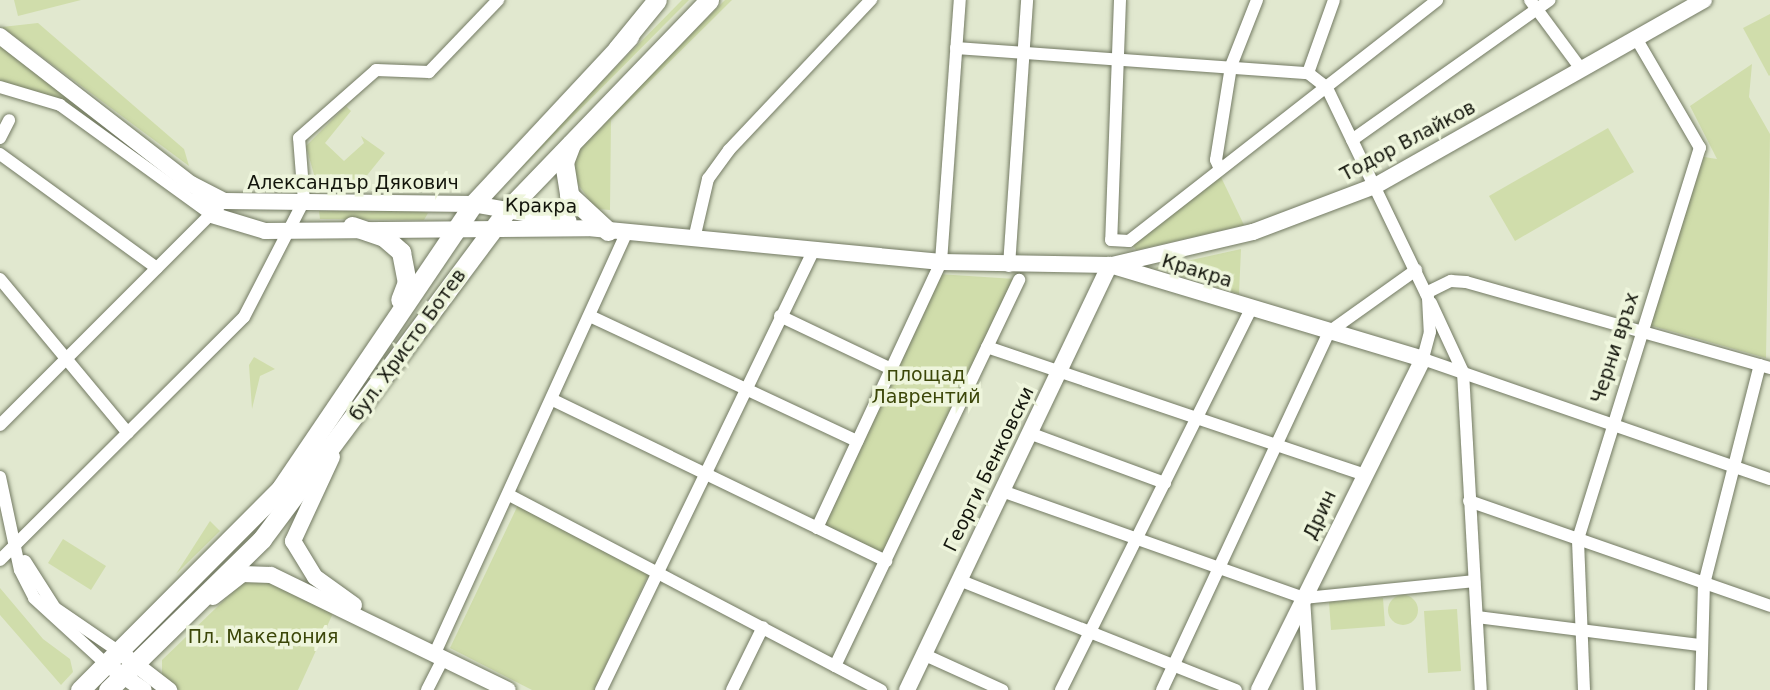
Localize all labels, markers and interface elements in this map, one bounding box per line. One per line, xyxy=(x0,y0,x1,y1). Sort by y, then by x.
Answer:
street label: Тодор Влайков xyxy=(1337,96,1479,186)
street label: Александър Дякович xyxy=(247,172,459,194)
street label: Кракра xyxy=(505,194,577,218)
street label: Кракра xyxy=(1159,250,1235,292)
street label: бул. Христо Ботев xyxy=(345,265,471,425)
street label: Черни връх xyxy=(1586,290,1644,406)
park label: площад Лаврентий xyxy=(871,364,981,408)
street label: Георги Бенковски xyxy=(939,383,1039,555)
street label: Дрин xyxy=(1299,487,1341,543)
park label: Пл. Македония xyxy=(188,626,338,648)

